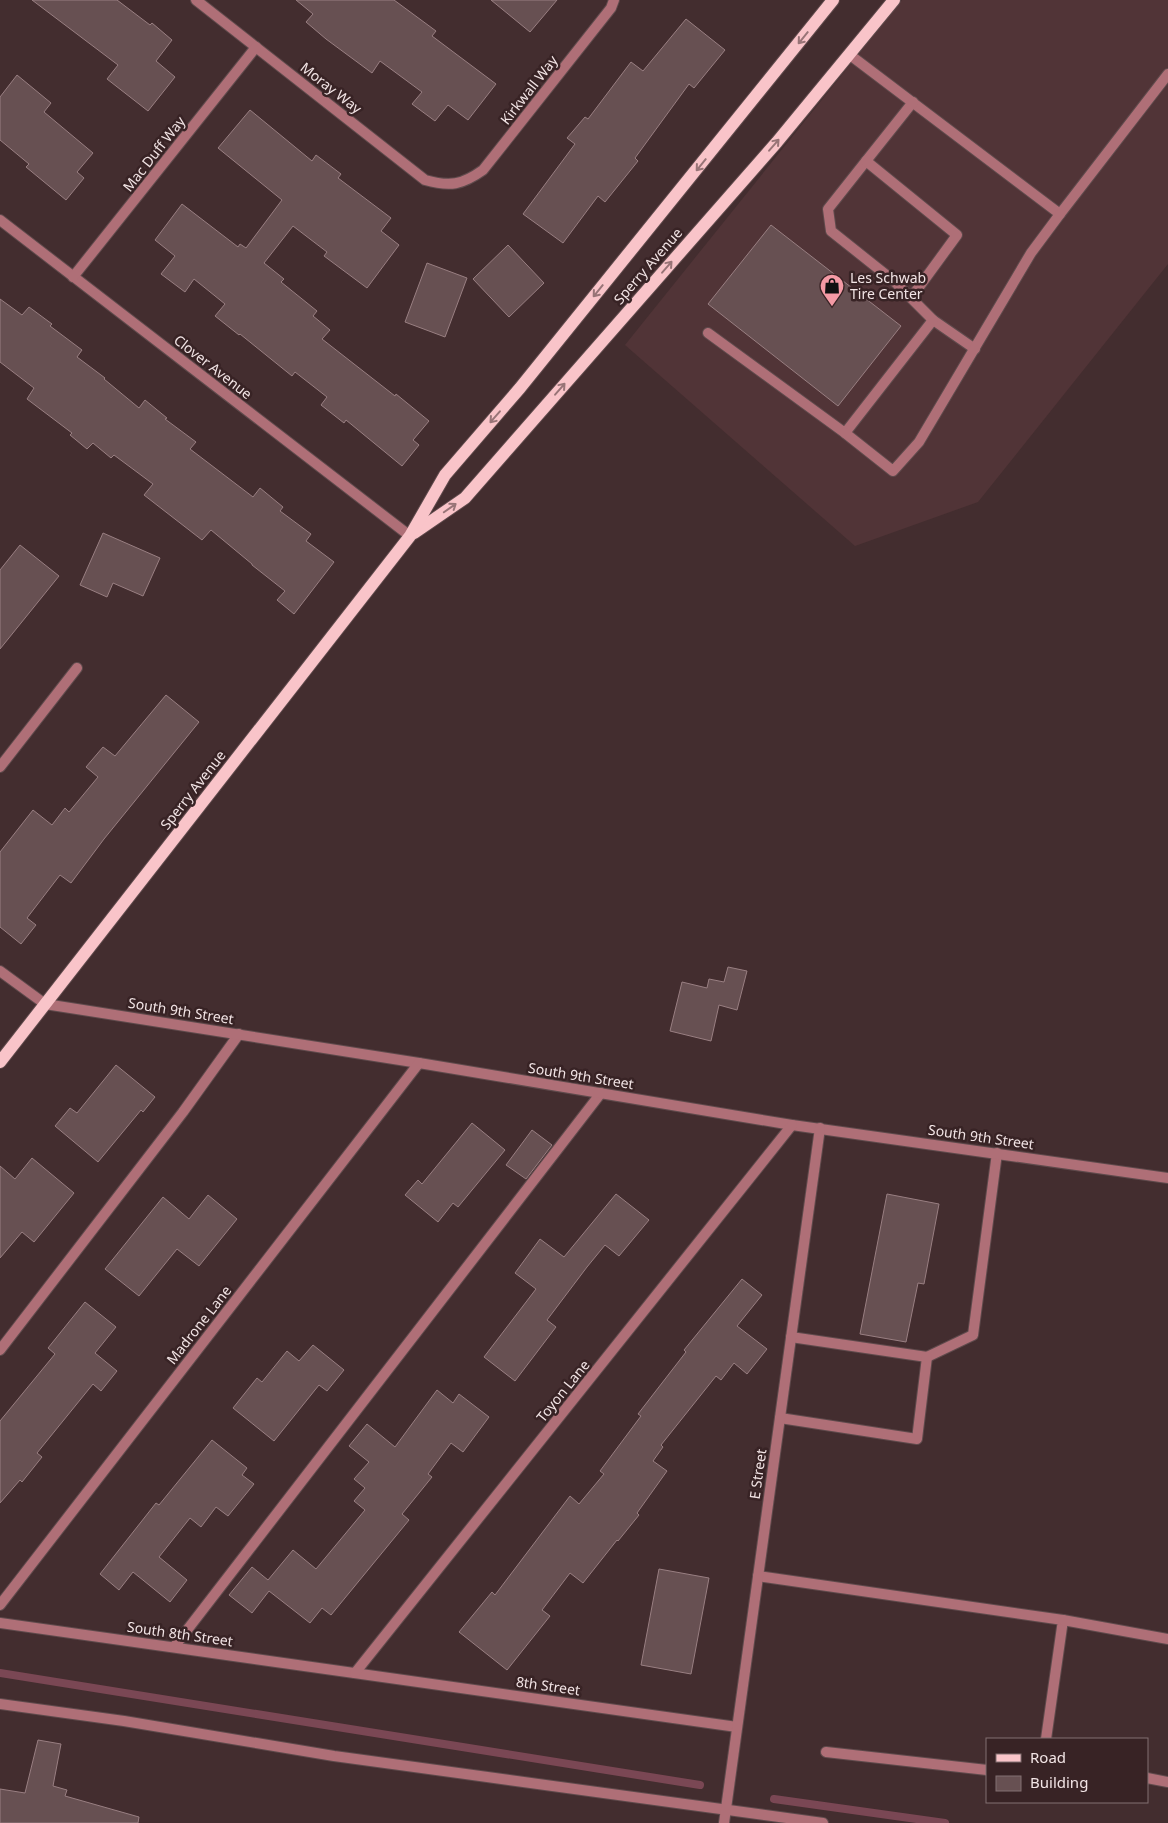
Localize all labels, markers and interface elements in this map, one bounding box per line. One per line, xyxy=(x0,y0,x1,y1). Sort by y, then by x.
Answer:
one-way arrow xyxy=(797,31,808,44)
street label: Kirkwall Way xyxy=(496,50,562,128)
street label: Moray Way xyxy=(297,58,367,118)
street label: Mac Duff Way xyxy=(118,111,190,195)
one-way arrow xyxy=(768,138,780,151)
one-way arrow xyxy=(695,158,706,171)
street label: Sperry Avenue xyxy=(609,223,686,308)
one-way arrow xyxy=(661,260,673,273)
place label: Les Schwab Tire Center xyxy=(850,268,926,303)
shop icon: Les Schwab Tire Center xyxy=(819,273,845,307)
one-way arrow xyxy=(593,284,604,297)
street label: Clover Avenue xyxy=(170,330,256,403)
one-way arrow xyxy=(554,383,565,396)
one-way arrow xyxy=(490,410,501,423)
one-way arrow xyxy=(442,503,456,513)
street label: Sperry Avenue xyxy=(156,746,230,833)
street label: South 9th Street xyxy=(127,993,235,1028)
street label: South 9th Street xyxy=(527,1058,635,1093)
street label: South 9th Street xyxy=(927,1120,1035,1153)
street label: Madrone Lane xyxy=(162,1281,235,1368)
street label: Toyon Lane xyxy=(532,1356,594,1426)
street label: E Street xyxy=(745,1448,770,1500)
street label: South 8th Street xyxy=(126,1617,234,1650)
street label: 8th Street xyxy=(515,1672,581,1699)
legend xyxy=(986,1738,1148,1803)
text: Road xyxy=(1030,1747,1066,1767)
text: Building xyxy=(1030,1772,1088,1792)

